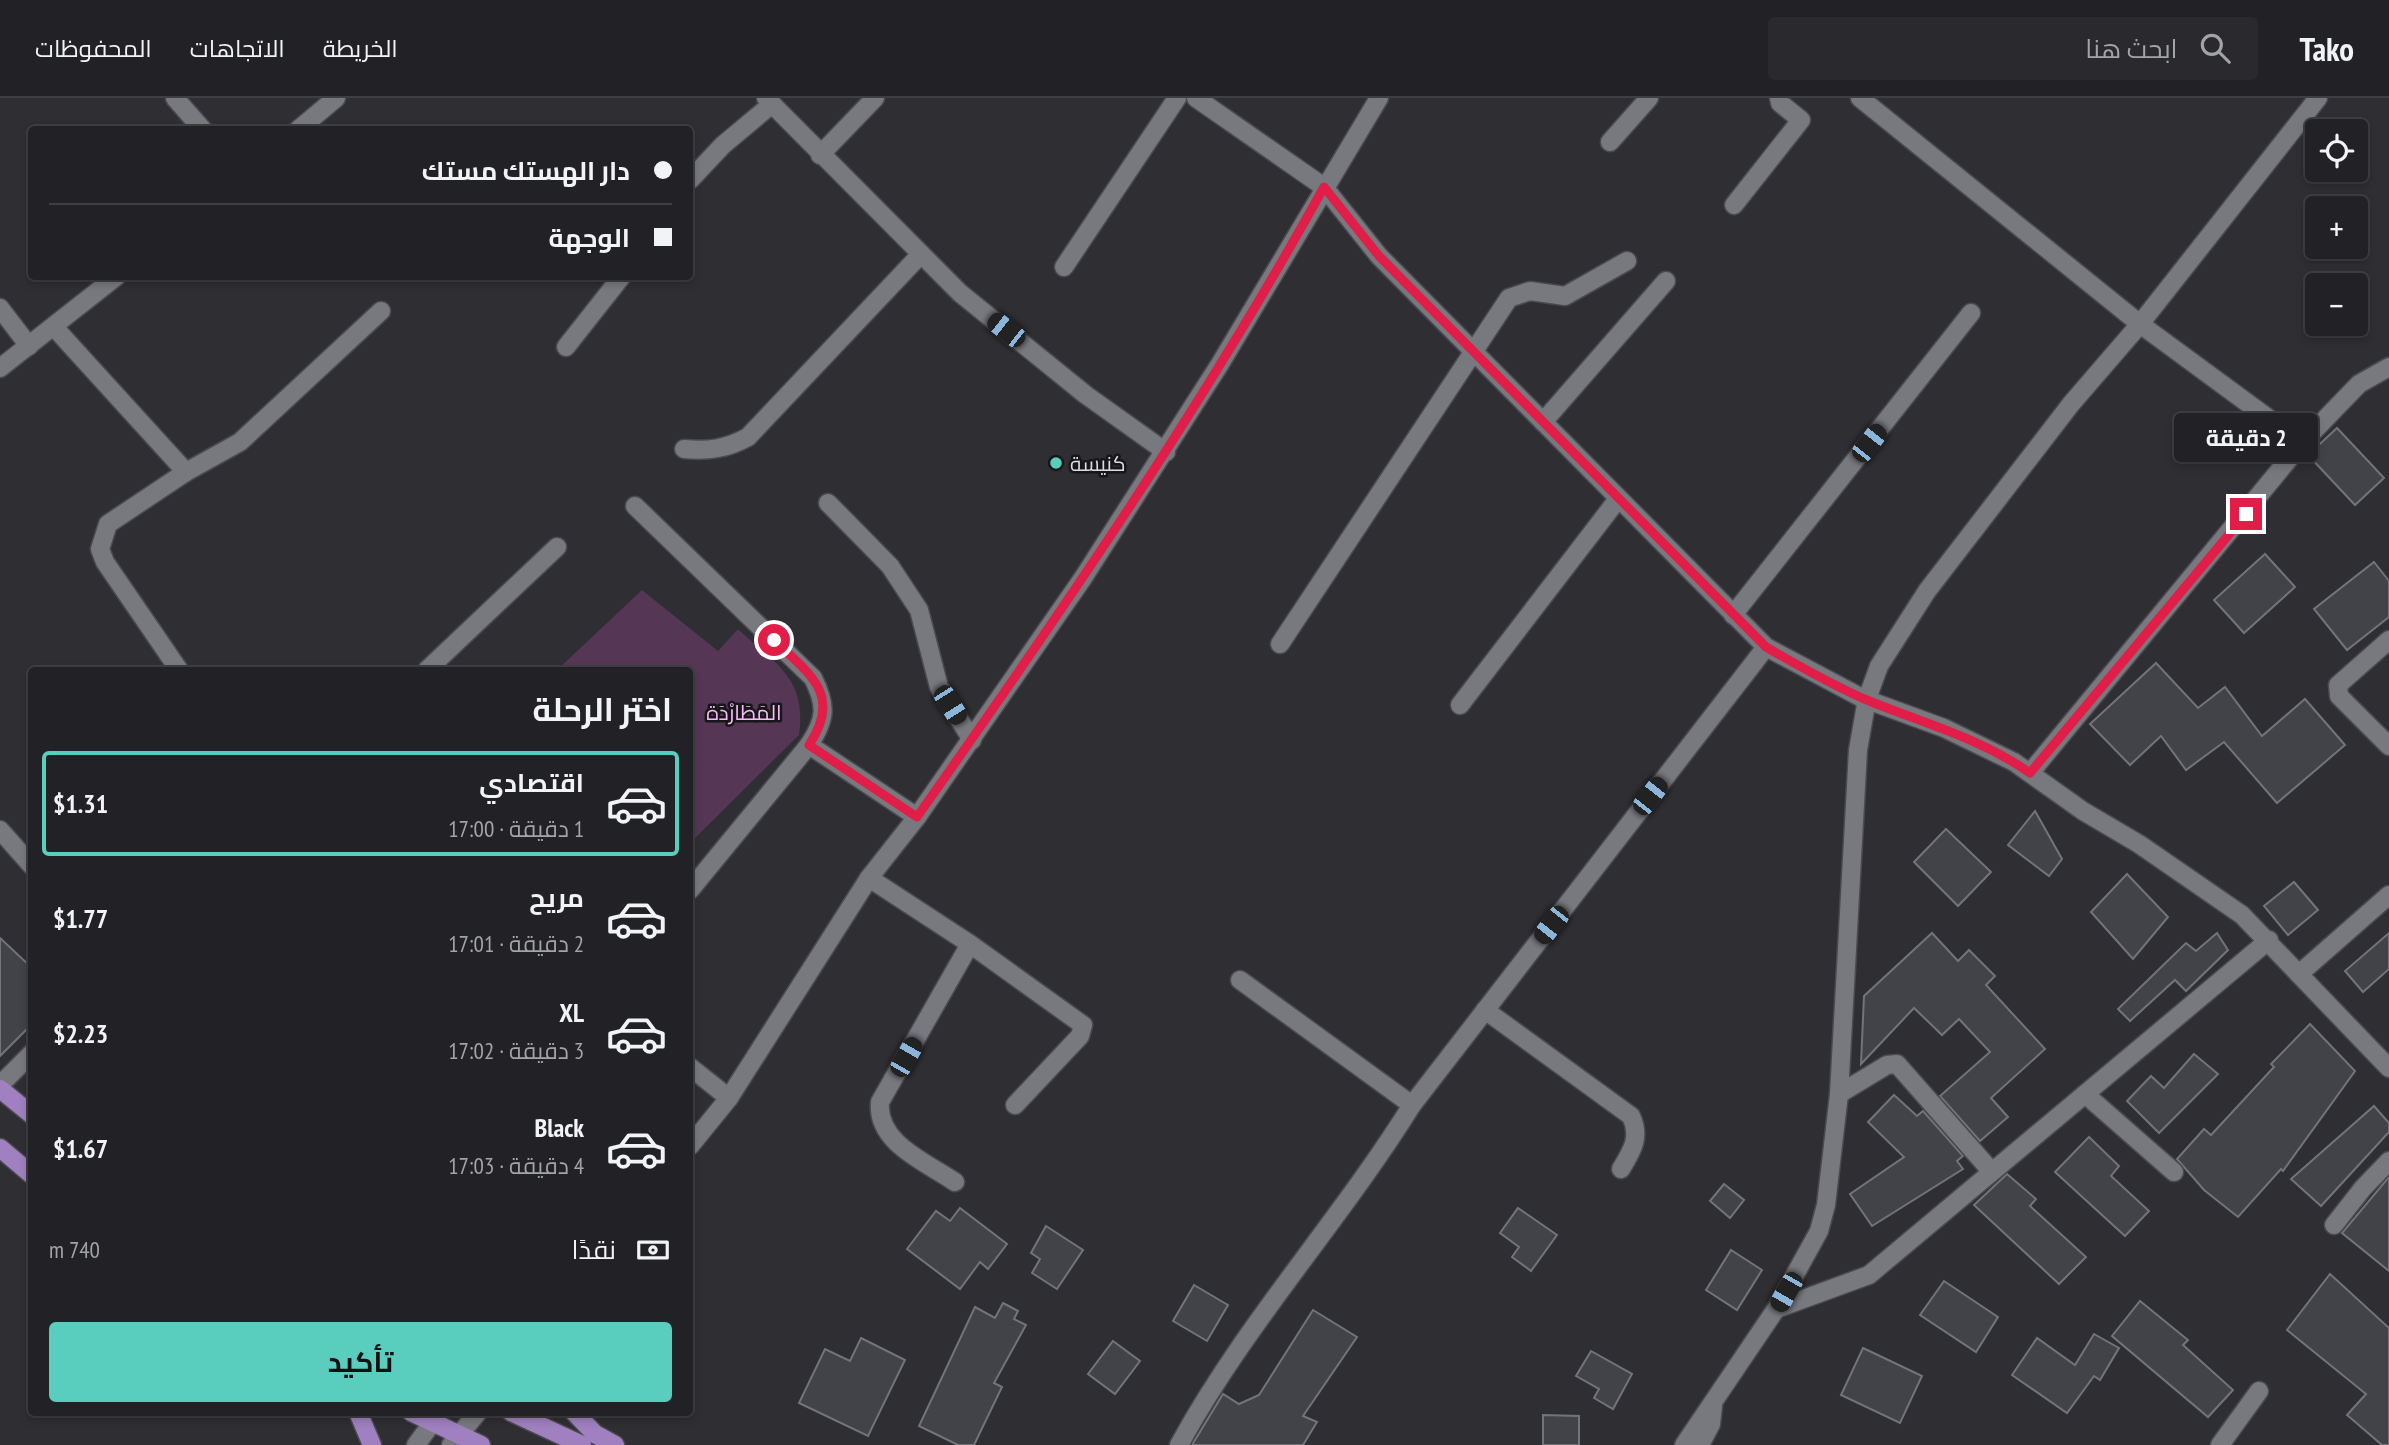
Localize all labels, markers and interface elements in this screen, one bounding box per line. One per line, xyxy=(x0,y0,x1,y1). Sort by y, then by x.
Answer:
search box xyxy=(1768,17,2258,80)
text: Tako xyxy=(2300,27,2354,70)
icon: search xyxy=(2196,29,2234,67)
text: ابحث هنا xyxy=(2085,32,2178,65)
text: المحفوظات xyxy=(35,33,152,64)
text: الاتجاهات xyxy=(190,33,285,64)
text: الخريطة xyxy=(323,33,398,64)
map controls xyxy=(2305,119,2368,336)
button: locate xyxy=(2305,119,2368,182)
text: دار الهستك مستك xyxy=(422,154,630,187)
button: + xyxy=(2305,196,2368,259)
text: الوجهة xyxy=(549,221,630,254)
button: − xyxy=(2305,273,2368,336)
car xyxy=(983,309,1030,351)
callout: 2 دقيقة xyxy=(2174,412,2318,462)
car xyxy=(1848,420,1891,466)
text: 2 دقيقة xyxy=(2206,423,2286,452)
place label: كنيسة xyxy=(1070,450,1126,477)
marker: كنيسة xyxy=(1048,455,1064,471)
route end xyxy=(2230,498,2262,530)
route start xyxy=(758,624,790,656)
car xyxy=(930,682,971,728)
text: اختر الرحلة xyxy=(532,688,672,730)
park label: المَطَارْدَة xyxy=(706,699,782,726)
text: اقتصادي xyxy=(479,766,584,799)
icon: car xyxy=(605,772,668,835)
car xyxy=(1629,773,1672,819)
text: $1.31 xyxy=(53,787,108,820)
text: 1 دقيقة · 17:00 xyxy=(448,814,584,843)
text: مريح xyxy=(529,881,584,914)
icon: car xyxy=(605,887,668,950)
text: $1.77 xyxy=(53,902,108,935)
car xyxy=(1530,902,1573,948)
text: 2 دقيقة · 17:01 xyxy=(448,929,584,958)
text: XL xyxy=(559,996,584,1029)
icon: car xyxy=(605,1002,668,1065)
text: $2.23 xyxy=(53,1017,108,1050)
car xyxy=(887,1034,926,1080)
text: 3 دقيقة · 17:02 xyxy=(448,1036,584,1065)
text: Black xyxy=(534,1111,584,1144)
icon: car xyxy=(605,1117,668,1180)
text: $1.67 xyxy=(53,1132,108,1165)
text: 4 دقيقة · 17:03 xyxy=(448,1151,584,1180)
icon: cash xyxy=(634,1231,672,1269)
text: نقدًا xyxy=(572,1233,616,1266)
text: 740 m xyxy=(49,1235,100,1264)
car xyxy=(1767,1269,1806,1315)
button: تأكيد xyxy=(49,1322,672,1402)

